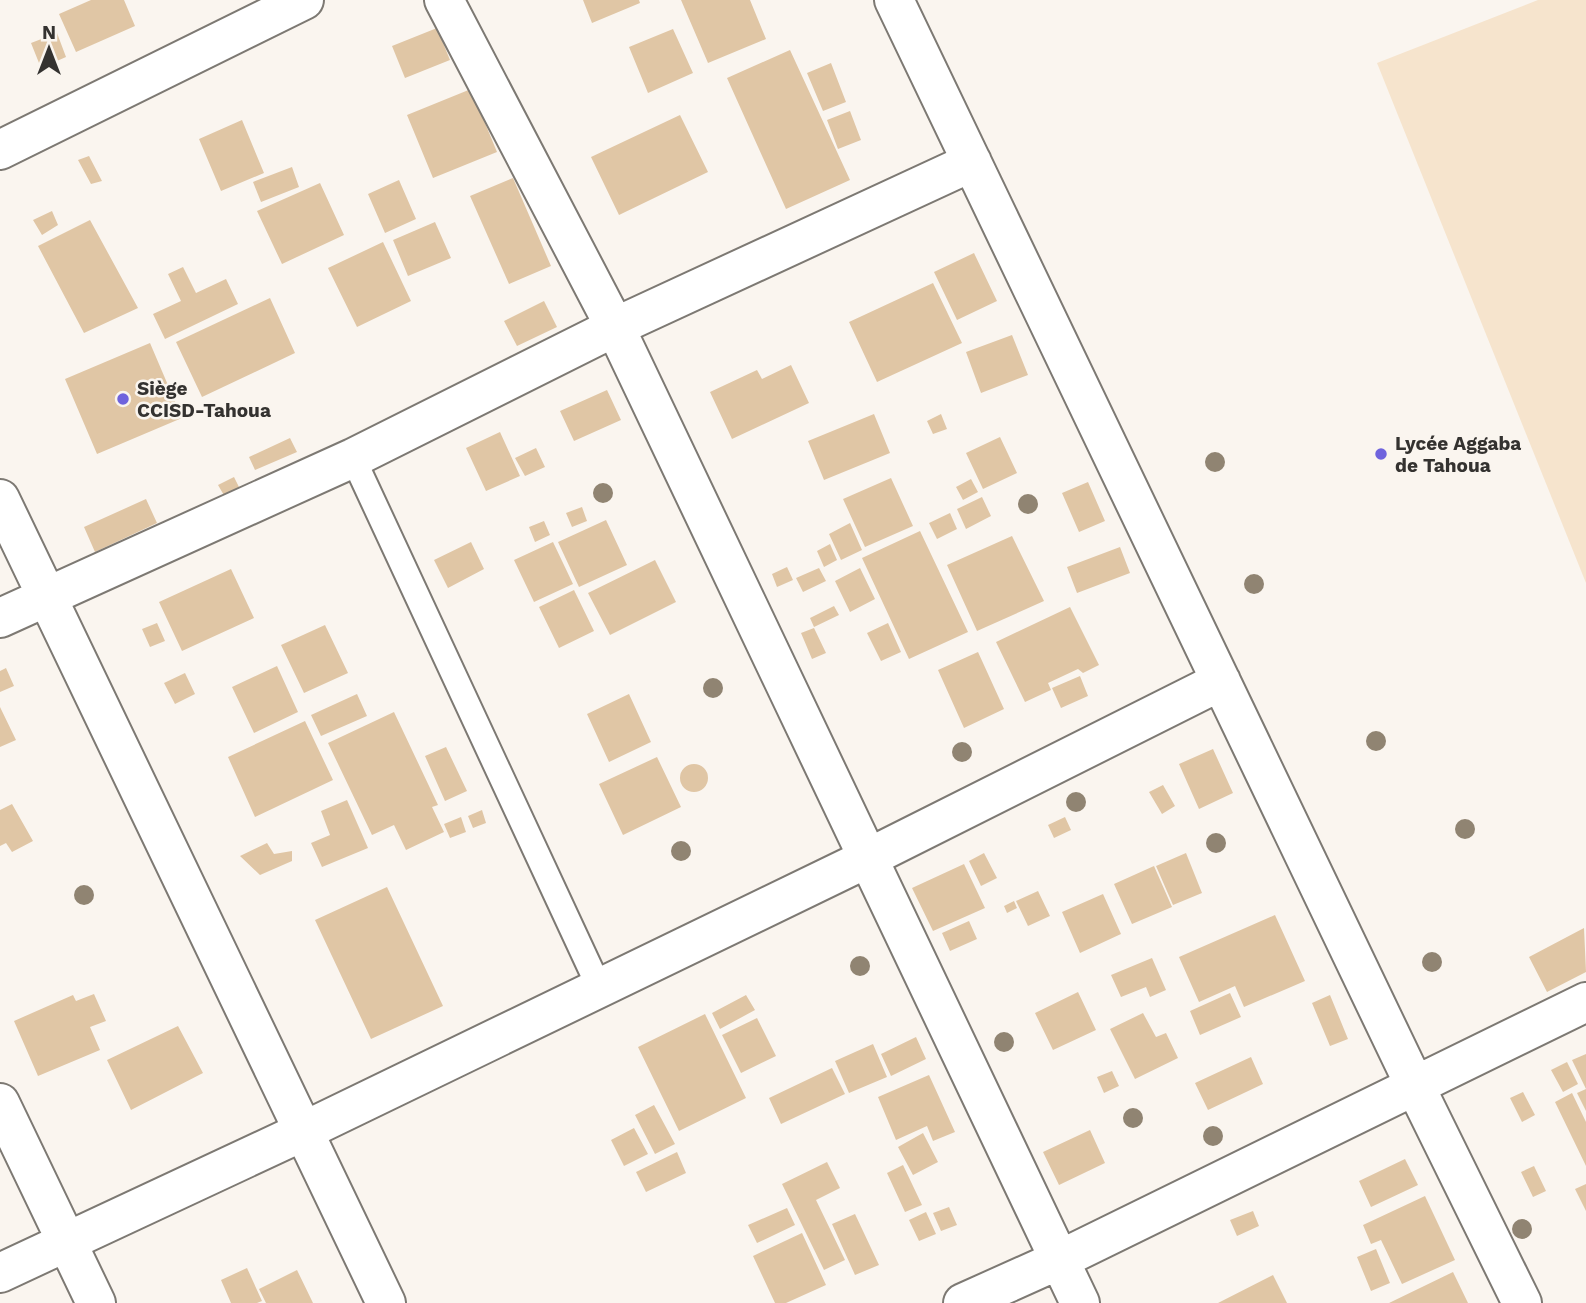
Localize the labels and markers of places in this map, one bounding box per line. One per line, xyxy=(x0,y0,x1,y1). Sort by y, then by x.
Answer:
place label: Siège CCISD-Tahoua xyxy=(137,377,271,422)
marker: Siège CCISD-Tahoua xyxy=(115,391,131,407)
place label: Lycée Aggaba de Tahoua xyxy=(1395,432,1521,477)
marker: Lycée Aggaba de Tahoua xyxy=(1373,446,1389,462)

